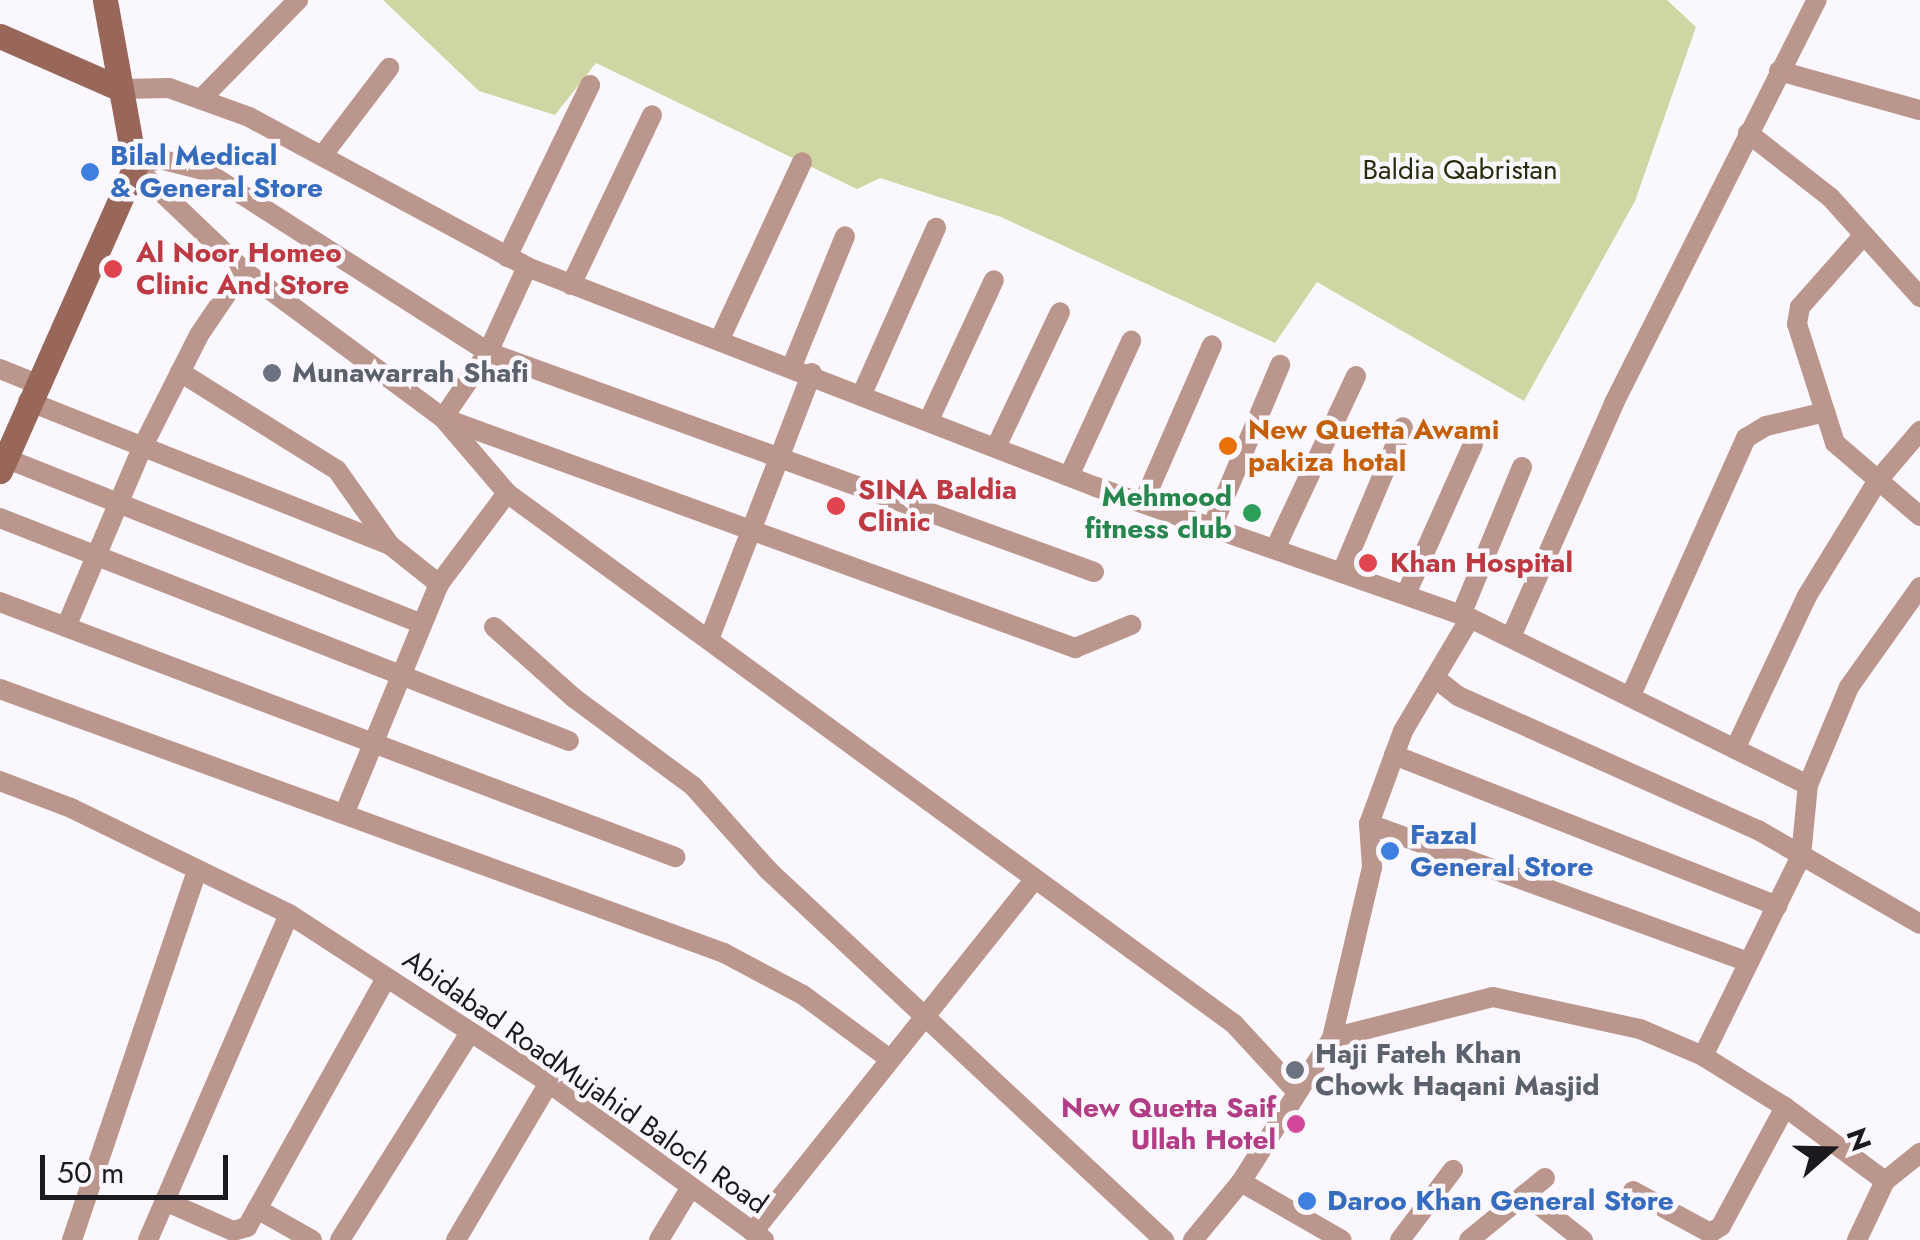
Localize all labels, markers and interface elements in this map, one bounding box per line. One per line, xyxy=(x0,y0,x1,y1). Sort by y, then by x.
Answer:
place label: Bilal Medical & General Store xyxy=(110,139,323,205)
park label: Baldia Qabristan xyxy=(1362,153,1558,187)
marker: Bilal Medical & General Store xyxy=(79,161,101,183)
place label: Al Noor Homeo Clinic And Store xyxy=(136,236,349,302)
marker: Al Noor Homeo Clinic And Store xyxy=(100,256,126,282)
place label: Munawarrah Shafi xyxy=(292,356,529,390)
marker: Munawarrah Shafi xyxy=(261,362,283,384)
place label: New Quetta Awami pakiza hotal xyxy=(1248,413,1499,479)
marker: New Quetta Awami pakiza hotal xyxy=(1217,435,1239,457)
place label: SINA Baldia Clinic xyxy=(858,473,1017,539)
place label: Mehmood fitness club xyxy=(1085,480,1232,546)
marker: SINA Baldia Clinic xyxy=(823,493,849,519)
marker: Mehmood fitness club xyxy=(1241,502,1263,524)
place label: Khan Hospital xyxy=(1390,546,1573,580)
marker: Khan Hospital xyxy=(1355,550,1381,576)
place label: Fazal General Store xyxy=(1410,818,1594,884)
marker: Fazal General Store xyxy=(1379,840,1401,862)
street label: Abidabad RoadMujahid Baloch Road xyxy=(396,943,774,1221)
place label: Haji Fateh Khan Chowk Haqani Masjid xyxy=(1315,1037,1600,1103)
marker: Haji Fateh Khan Chowk Haqani Masjid xyxy=(1284,1059,1306,1081)
place label: New Quetta Saif Ullah Hotel xyxy=(1061,1091,1276,1157)
north arrow xyxy=(1780,1100,1880,1200)
marker: New Quetta Saif Ullah Hotel xyxy=(1285,1113,1307,1135)
text: N xyxy=(1836,1122,1882,1157)
scale bar xyxy=(45,1135,232,1197)
text: 50 m xyxy=(57,1151,124,1194)
place label: Daroo Khan General Store xyxy=(1327,1184,1674,1218)
marker: Daroo Khan General Store xyxy=(1296,1190,1318,1212)

